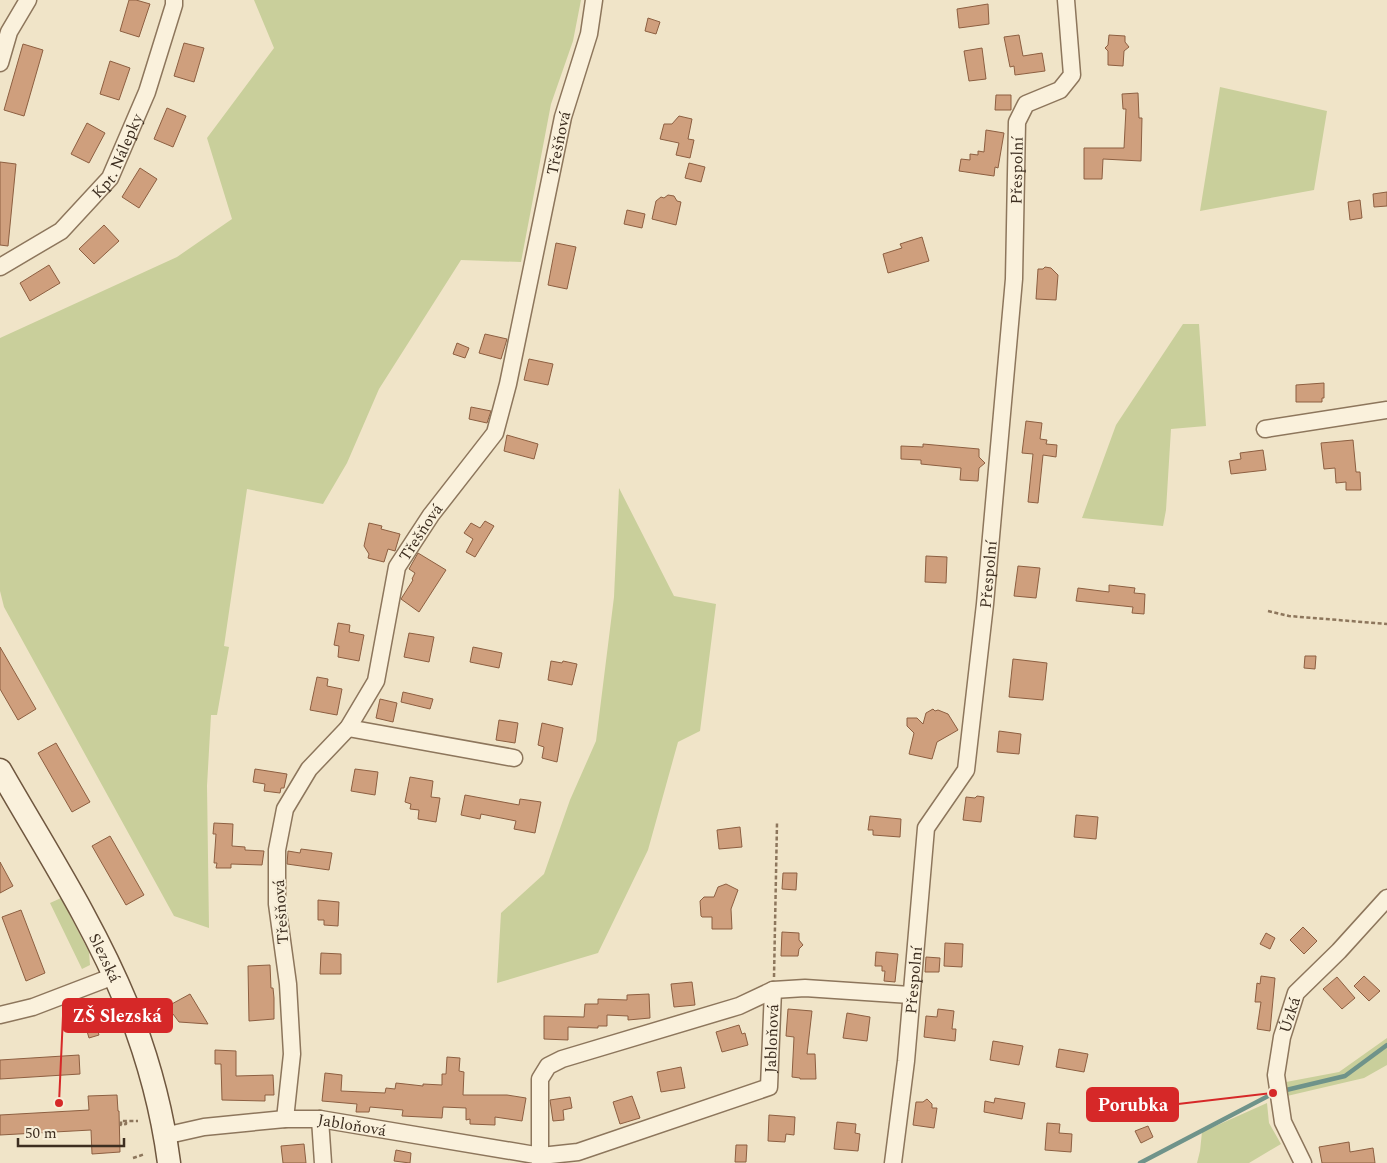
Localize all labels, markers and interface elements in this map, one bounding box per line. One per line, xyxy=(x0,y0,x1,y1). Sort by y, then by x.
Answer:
street label: Třešňová xyxy=(540,108,577,177)
street label: Kpt. Nálepky xyxy=(86,109,150,204)
street label: Přespolní xyxy=(1004,135,1030,205)
street label: Třešňová xyxy=(393,498,449,566)
street label: Přespolní xyxy=(974,539,1004,609)
street label: Třešňová xyxy=(267,879,295,945)
street label: Slezská xyxy=(82,929,127,986)
street label: Přespolní xyxy=(899,944,929,1015)
street label: Úzká xyxy=(1273,994,1307,1036)
callout: ZŠ Slezská xyxy=(63,999,172,1032)
text: ZŠ Slezská xyxy=(72,1003,162,1030)
street label: Jabloňová xyxy=(759,1003,785,1074)
callout: Porubka xyxy=(1087,1088,1178,1121)
text: Porubka xyxy=(1098,1092,1169,1119)
street label: Jabloňová xyxy=(316,1108,388,1143)
scale bar xyxy=(18,1116,124,1148)
text: 50 m xyxy=(25,1122,57,1145)

